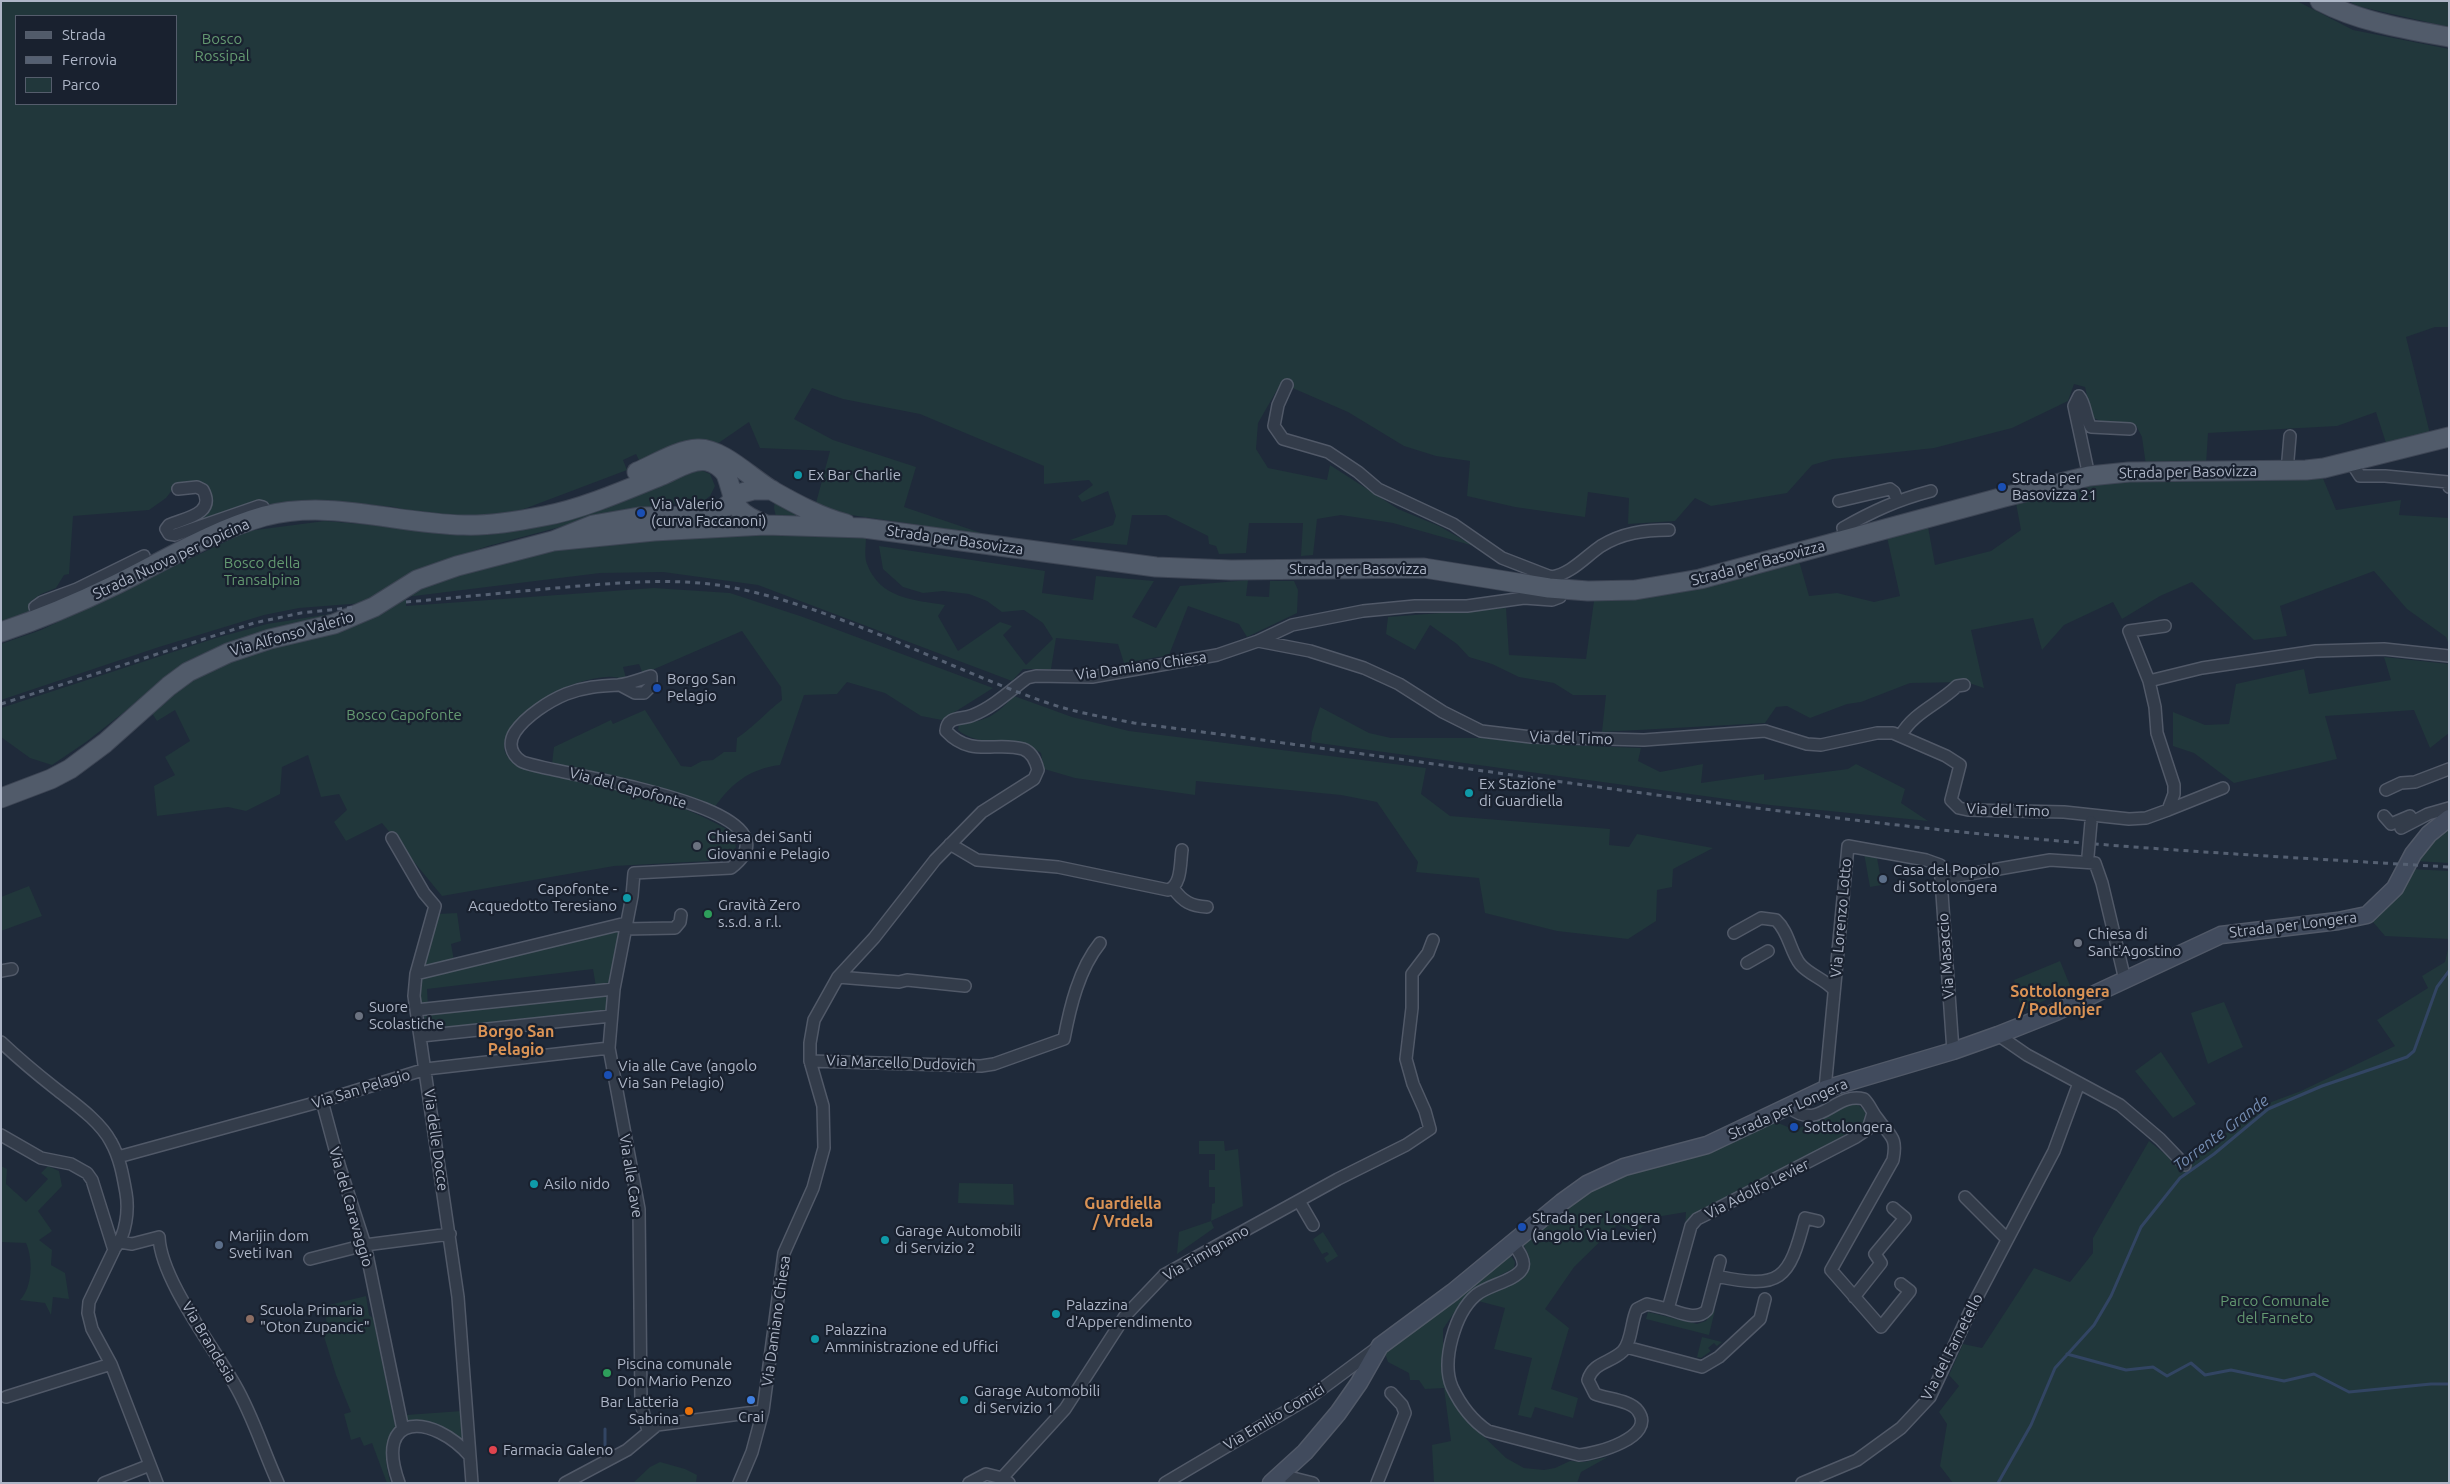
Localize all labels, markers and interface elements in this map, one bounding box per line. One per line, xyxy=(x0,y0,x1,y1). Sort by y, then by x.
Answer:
legend xyxy=(15,15,178,105)
text: Strada xyxy=(62,26,106,43)
park label: Bosco Rossipal xyxy=(194,30,250,65)
text: Ferrovia xyxy=(62,51,117,68)
text: Parco xyxy=(62,76,100,93)
street label: Strada per Basovizza xyxy=(2119,462,2257,482)
place label: Ex Bar Charlie xyxy=(808,466,901,484)
marker: Ex Bar Charlie xyxy=(792,469,804,481)
place label: Strada per Basovizza 21 xyxy=(2012,469,2097,504)
marker: Strada per Basovizza 21 xyxy=(1996,481,2008,493)
place label: Via Valerio (curva Faccanoni) xyxy=(651,495,767,530)
marker: Via Valerio (curva Faccanoni) xyxy=(635,507,647,519)
street label: Strada Nuova per Opicina xyxy=(90,515,252,603)
street label: Strada per Basovizza xyxy=(885,521,1025,559)
street label: Strada per Basovizza xyxy=(1689,536,1827,590)
park label: Bosco della Transalpina xyxy=(224,554,300,589)
street label: Strada per Basovizza xyxy=(1289,560,1427,578)
street label: Via Alfonso Valerio xyxy=(228,608,356,660)
street label: Via Damiano Chiesa xyxy=(1074,648,1208,684)
place label: Borgo San Pelagio xyxy=(667,670,736,705)
marker: Borgo San Pelagio xyxy=(651,682,663,694)
park label: Bosco Capofonte xyxy=(346,706,462,724)
street label: Via del Timo xyxy=(1529,728,1613,748)
street label: Via del Capofonte xyxy=(567,764,689,812)
place label: Ex Stazione di Guardiella xyxy=(1479,775,1563,810)
marker: Ex Stazione di Guardiella xyxy=(1463,787,1475,799)
street label: Via del Timo xyxy=(1966,800,2050,820)
place label: Chiesa dei Santi Giovanni e Pelagio xyxy=(707,828,830,863)
marker: Chiesa dei Santi Giovanni e Pelagio xyxy=(691,840,703,852)
street label: Via Lorenzo Lotto xyxy=(1827,858,1855,978)
place label: Casa del Popolo di Sottolongera xyxy=(1893,861,2000,896)
marker: Casa del Popolo di Sottolongera xyxy=(1877,873,1889,885)
place label: Capofonte - Acquedotto Teresiano xyxy=(468,880,617,915)
marker: Capofonte - Acquedotto Teresiano xyxy=(621,892,633,904)
place label: Gravità Zero s.s.d. a r.l. xyxy=(718,896,800,931)
marker: Gravità Zero s.s.d. a r.l. xyxy=(702,908,714,920)
street label: Strada per Longera xyxy=(2228,908,2358,942)
street label: Via Masaccio xyxy=(1934,912,1958,1000)
place label: Chiesa di Sant'Agostino xyxy=(2088,925,2181,960)
marker: Chiesa di Sant'Agostino xyxy=(2072,937,2084,949)
district label: Sottolongera / Podlonjer xyxy=(2010,982,2110,1020)
place label: Suore Scolastiche xyxy=(369,998,444,1033)
marker: Suore Scolastiche xyxy=(353,1010,365,1022)
district label: Borgo San Pelagio xyxy=(478,1022,554,1060)
street label: Via Marcello Dudovich xyxy=(826,1051,976,1075)
place label: Via alle Cave (angolo Via San Pelagio) xyxy=(618,1057,757,1092)
street label: Via San Pelagio xyxy=(310,1065,412,1113)
marker: Via alle Cave (angolo Via San Pelagio) xyxy=(602,1069,614,1081)
street label: Strada per Longera xyxy=(1726,1075,1850,1143)
street label: Via delle Docce xyxy=(420,1088,452,1192)
water label: Torrente Grande xyxy=(2169,1091,2273,1175)
place label: Sottolongera xyxy=(1804,1118,1893,1136)
marker: Sottolongera xyxy=(1788,1121,1800,1133)
street label: Via alle Cave xyxy=(615,1133,647,1219)
street label: Via del Caravaggio xyxy=(325,1145,377,1269)
street label: Via Adolfo Levier xyxy=(1702,1155,1812,1223)
place label: Asilo nido xyxy=(544,1175,610,1193)
marker: Asilo nido xyxy=(528,1178,540,1190)
district label: Guardiella / Vrdela xyxy=(1084,1194,1162,1232)
place label: Strada per Longera (angolo Via Levier) xyxy=(1532,1209,1660,1244)
street label: Via Timignano xyxy=(1160,1221,1252,1285)
marker: Strada per Longera (angolo Via Levier) xyxy=(1516,1221,1528,1233)
place label: Garage Automobili di Servizio 2 xyxy=(895,1222,1021,1257)
place label: Marijin dom Sveti Ivan xyxy=(229,1227,309,1262)
marker: Garage Automobili di Servizio 2 xyxy=(879,1234,891,1246)
marker: Marijin dom Sveti Ivan xyxy=(213,1239,225,1251)
street label: Via Damiano Chiesa xyxy=(758,1254,794,1388)
street label: Via del Farnetello xyxy=(1917,1291,1987,1403)
park label: Parco Comunale del Farneto xyxy=(2220,1292,2330,1327)
place label: Palazzina d'Apperendimento xyxy=(1066,1296,1192,1331)
street label: Via Brandesia xyxy=(178,1298,240,1386)
place label: Scuola Primaria "Oton Zupancic" xyxy=(260,1301,370,1336)
marker: Palazzina d'Apperendimento xyxy=(1050,1308,1062,1320)
marker: Scuola Primaria "Oton Zupancic" xyxy=(244,1313,256,1325)
place label: Palazzina Amministrazione ed Uffici xyxy=(825,1321,998,1356)
marker: Palazzina Amministrazione ed Uffici xyxy=(809,1333,821,1345)
place label: Piscina comunale Don Mario Penzo xyxy=(617,1355,732,1390)
marker: Piscina comunale Don Mario Penzo xyxy=(601,1367,613,1379)
street label: Via Emilio Comici xyxy=(1220,1380,1328,1454)
place label: Garage Automobili di Servizio 1 xyxy=(974,1382,1100,1417)
place label: Bar Latteria Sabrina xyxy=(600,1393,679,1428)
marker: Crai xyxy=(745,1394,757,1406)
marker: Garage Automobili di Servizio 1 xyxy=(958,1394,970,1406)
marker: Bar Latteria Sabrina xyxy=(683,1405,695,1417)
place label: Crai xyxy=(738,1408,764,1426)
place label: Farmacia Galeno xyxy=(503,1441,613,1459)
marker: Farmacia Galeno xyxy=(487,1444,499,1456)

